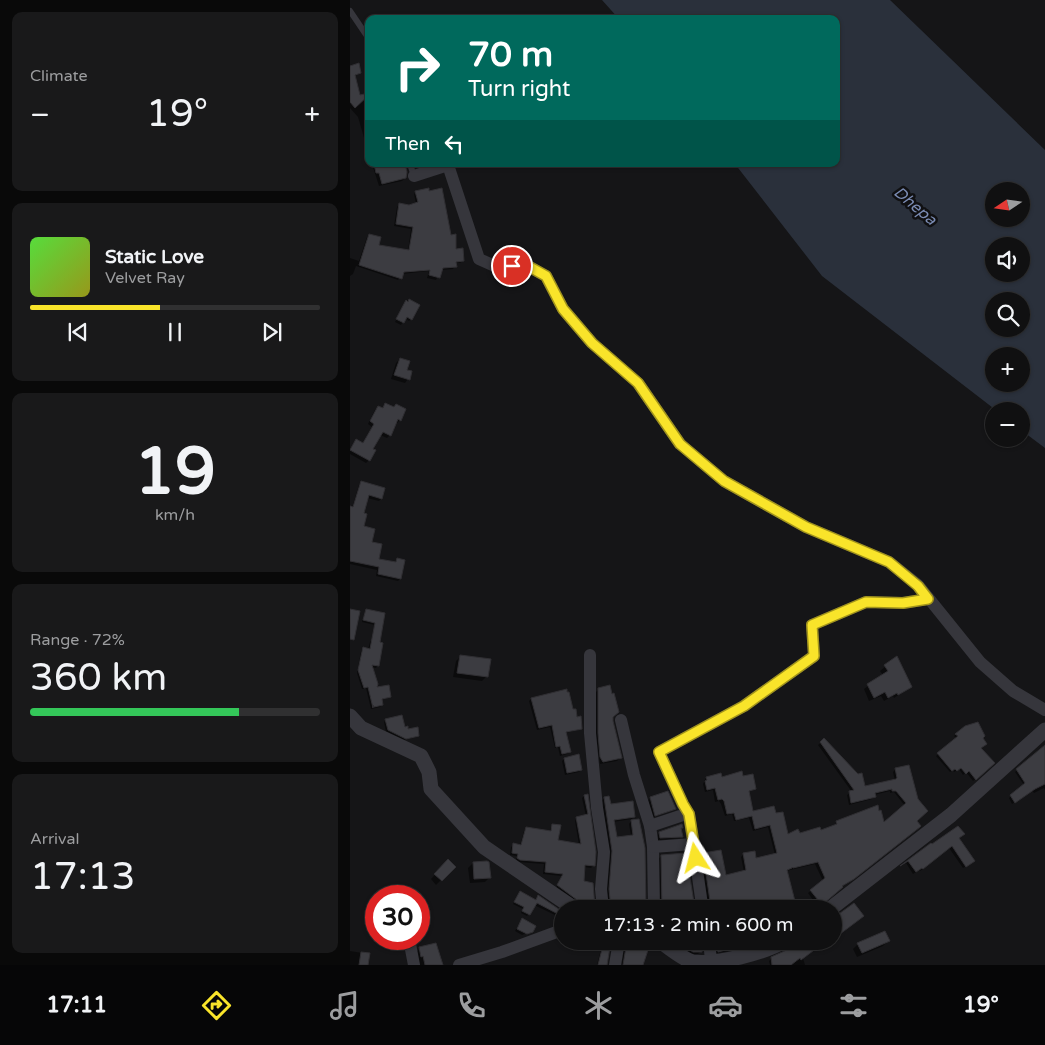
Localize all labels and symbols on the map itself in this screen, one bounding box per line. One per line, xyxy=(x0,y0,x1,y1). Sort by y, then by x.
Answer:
water label: Dhepa xyxy=(890,182,941,230)
north arrow xyxy=(985,182,1030,228)
pin xyxy=(491,245,533,287)
position arrow xyxy=(669,831,721,883)
speed limit sign: 30 xyxy=(365,885,430,950)

